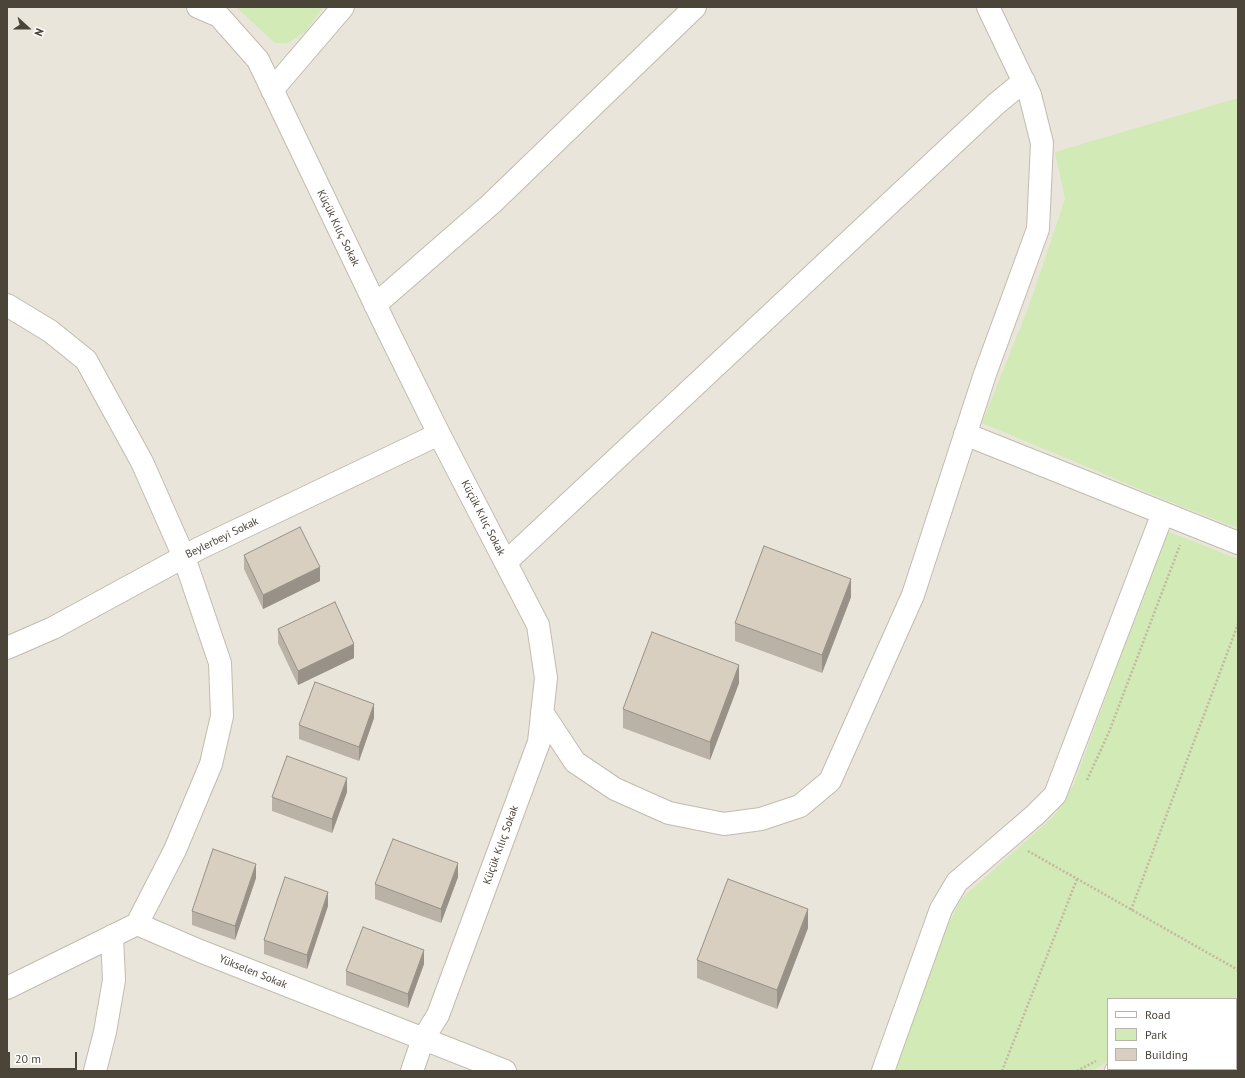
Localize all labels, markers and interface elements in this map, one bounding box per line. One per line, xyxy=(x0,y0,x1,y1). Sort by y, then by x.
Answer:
north arrow xyxy=(8,8,48,48)
text: N xyxy=(31,26,47,38)
street label: Küçük Kılıç Sokak xyxy=(314,188,362,268)
street label: Küçük Kılıç Sokak xyxy=(458,478,508,558)
street label: Beylerbeyi Sokak xyxy=(183,515,261,561)
street label: Küçük Kılıç Sokak xyxy=(481,804,521,886)
street label: Yükselen Sokak xyxy=(217,952,289,992)
legend xyxy=(1107,998,1237,1070)
text: Road xyxy=(1145,1007,1170,1022)
text: Park xyxy=(1145,1027,1167,1042)
scale bar xyxy=(10,1044,79,1070)
text: Building xyxy=(1145,1047,1188,1062)
text: 20 m xyxy=(15,1051,41,1066)

